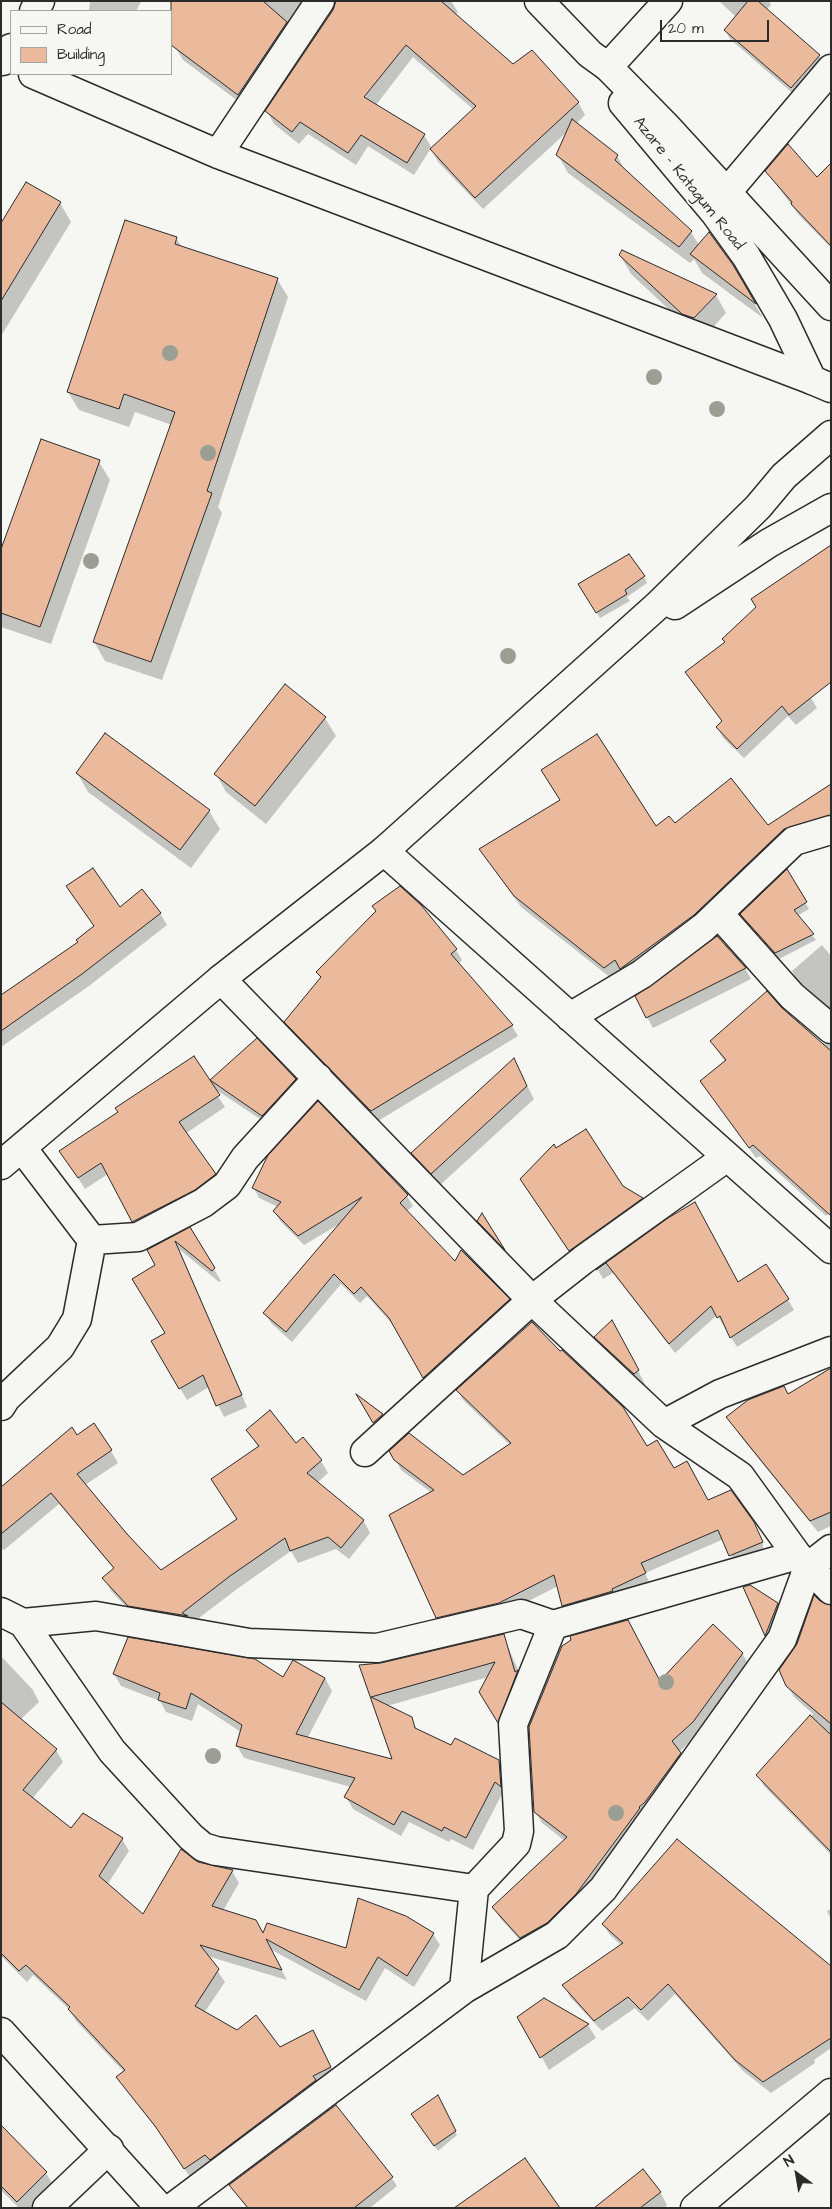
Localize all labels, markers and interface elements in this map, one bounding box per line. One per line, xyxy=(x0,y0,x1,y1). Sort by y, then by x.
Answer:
legend xyxy=(10,10,172,75)
scale bar xyxy=(662,10,771,42)
text: 20 m xyxy=(668,18,704,39)
text: Road xyxy=(57,19,91,40)
text: Building xyxy=(57,44,105,65)
street label: Azare - Katagum Road xyxy=(628,113,748,255)
north arrow xyxy=(772,2149,822,2199)
text: N xyxy=(780,2150,798,2172)

